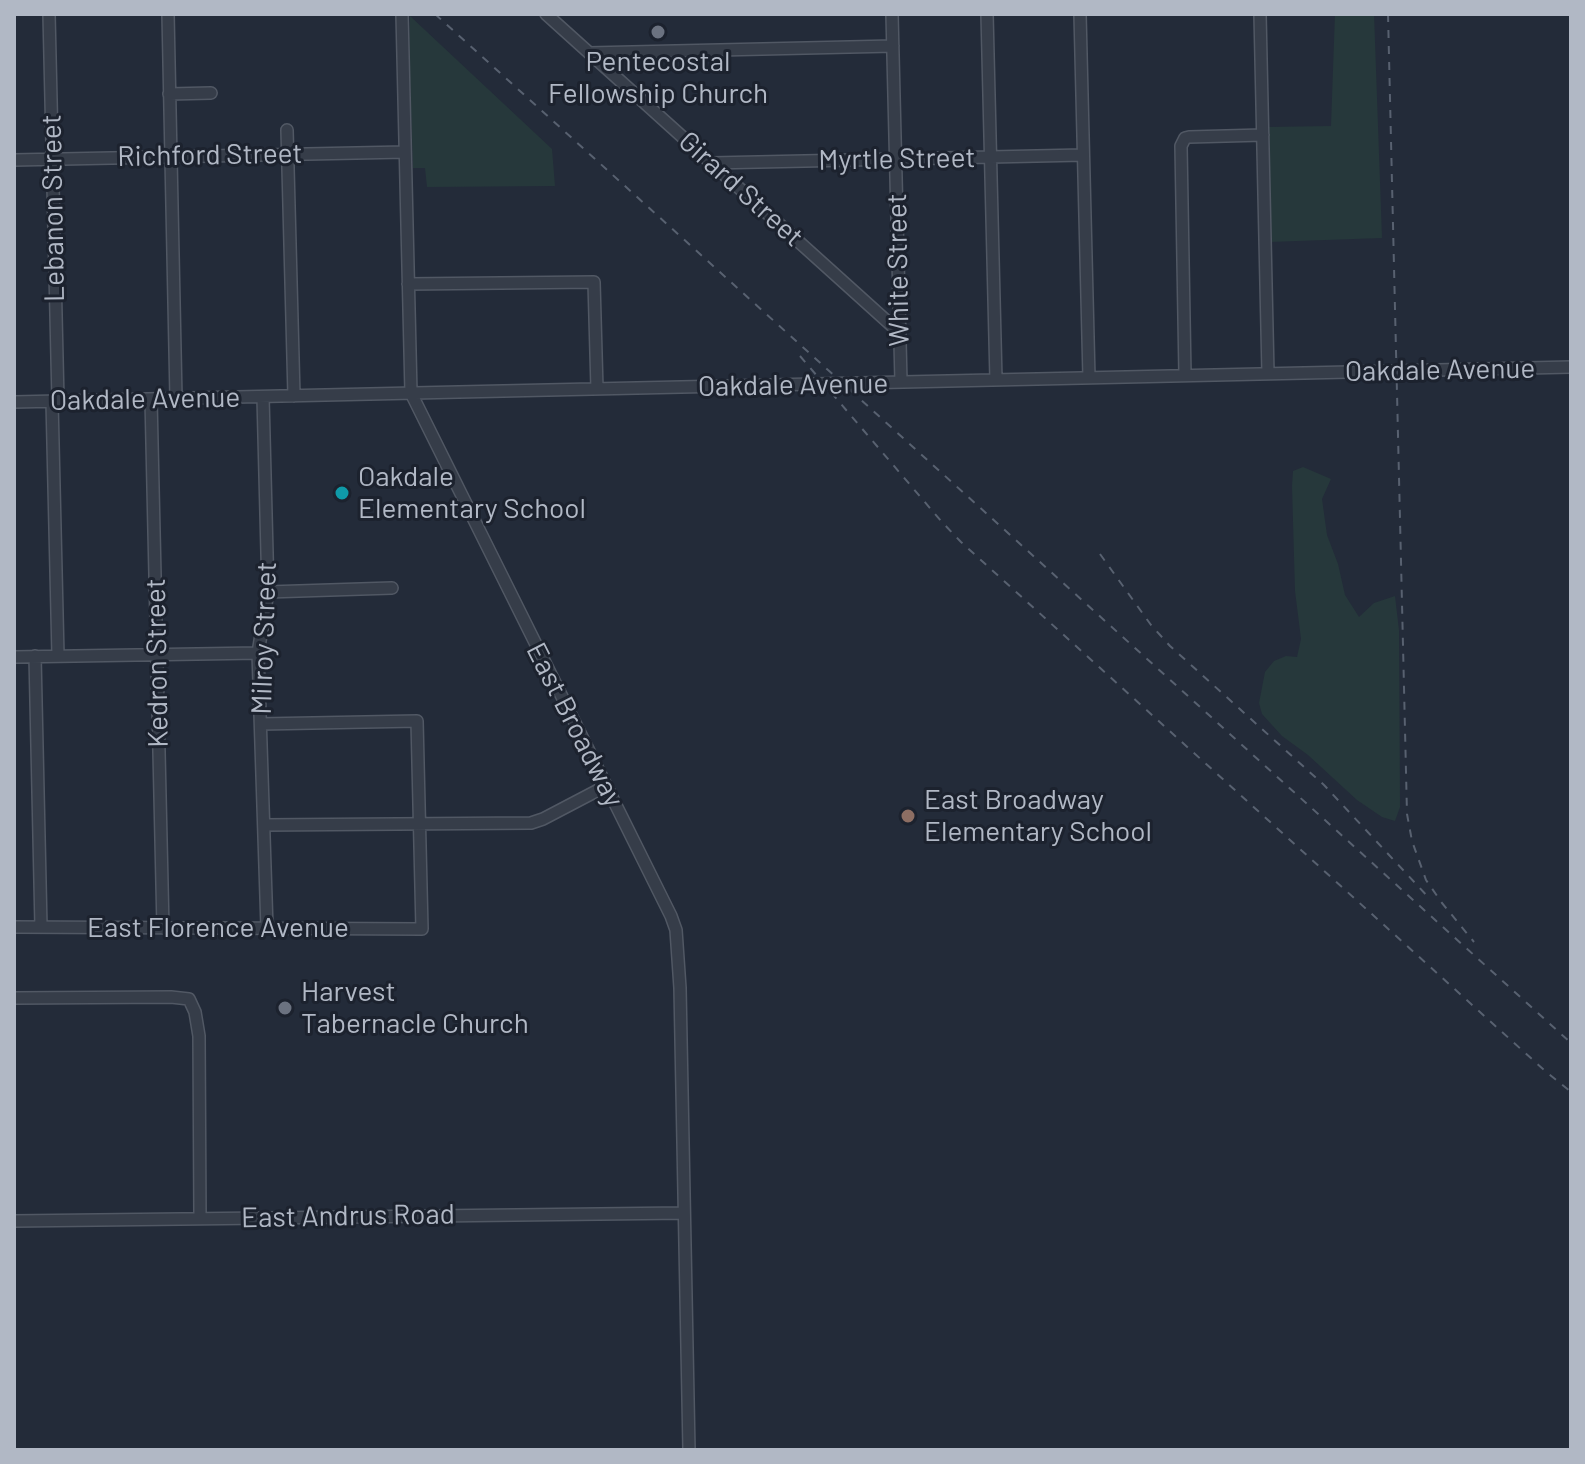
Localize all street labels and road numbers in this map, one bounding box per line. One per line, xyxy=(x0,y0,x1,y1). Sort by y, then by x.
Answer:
street label: Lebanon Street xyxy=(35,114,71,302)
street label: Girard Street xyxy=(672,124,810,254)
street label: Richford Street xyxy=(117,137,303,173)
street label: Myrtle Street xyxy=(818,141,976,177)
street label: White Street xyxy=(880,193,916,347)
street label: Oakdale Avenue xyxy=(1344,352,1536,388)
street label: Oakdale Avenue xyxy=(697,367,889,403)
street label: Oakdale Avenue xyxy=(49,381,241,417)
street label: Milroy Street xyxy=(245,561,283,715)
street label: Kedron Street xyxy=(139,578,175,748)
street label: East Broadway xyxy=(519,637,631,813)
street label: East Florence Avenue xyxy=(87,911,349,945)
street label: East Andrus Road xyxy=(241,1197,455,1235)

